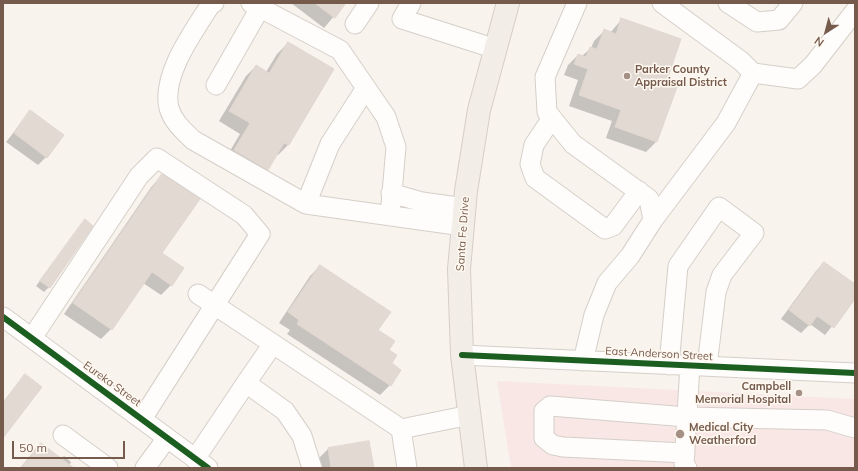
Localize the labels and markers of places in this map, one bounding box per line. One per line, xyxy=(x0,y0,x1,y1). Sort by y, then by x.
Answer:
place label: Parker County Appraisal District xyxy=(635,63,727,89)
marker: Parker County Appraisal District xyxy=(622,71,632,81)
place label: Campbell Memorial Hospital xyxy=(695,380,791,406)
marker: Campbell Memorial Hospital xyxy=(794,388,804,398)
place label: Medical City Weatherford xyxy=(689,421,756,447)
marker: Medical City Weatherford xyxy=(674,428,686,440)

